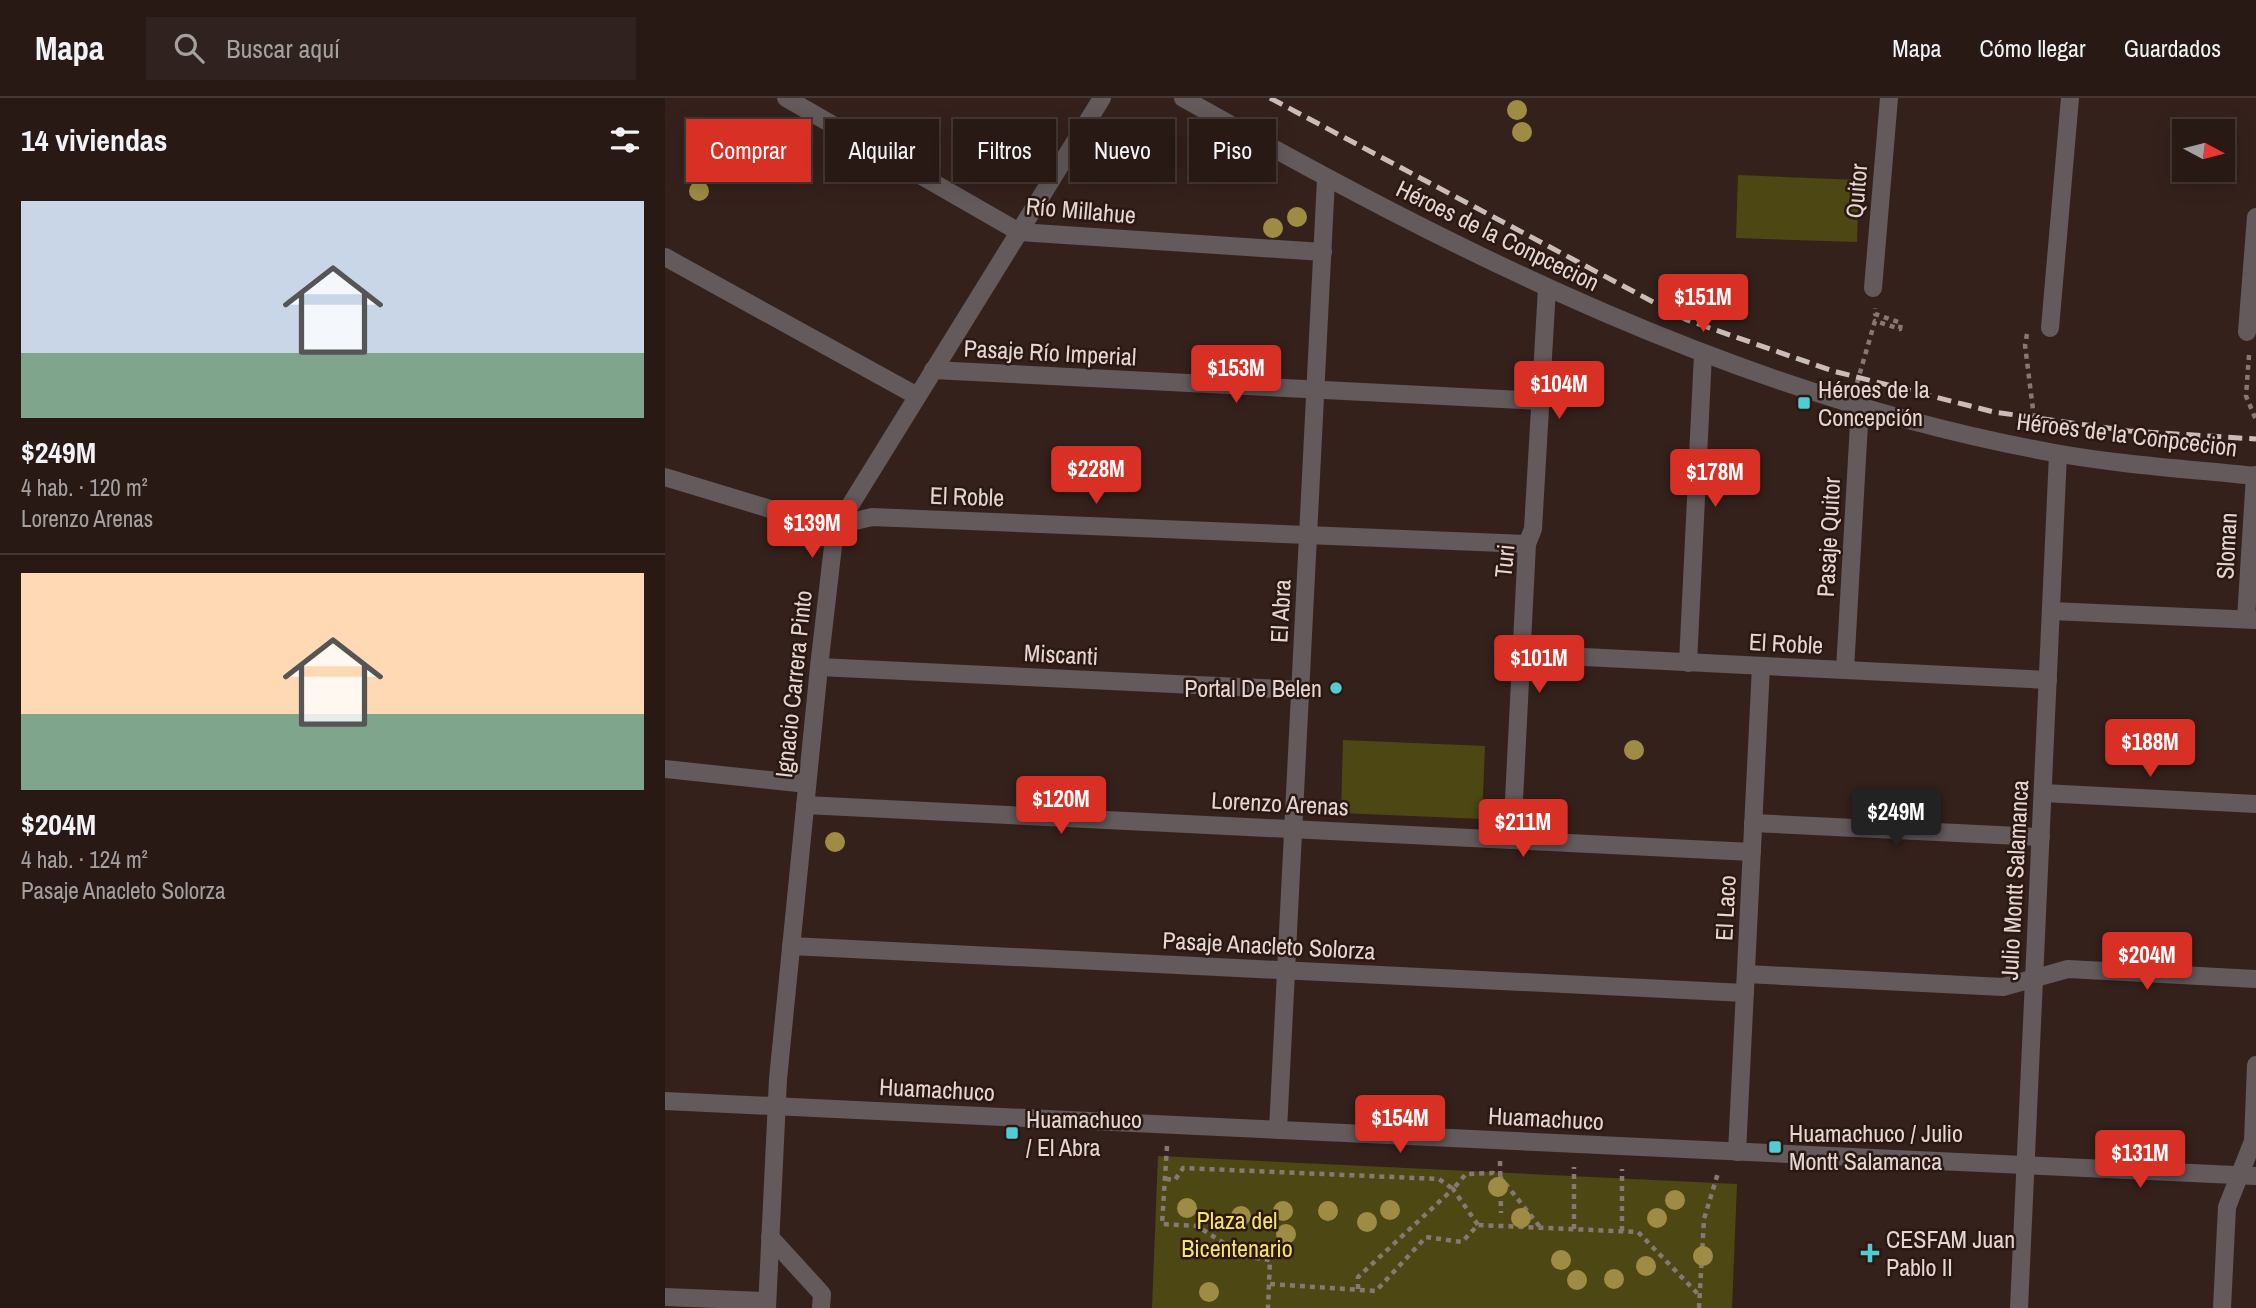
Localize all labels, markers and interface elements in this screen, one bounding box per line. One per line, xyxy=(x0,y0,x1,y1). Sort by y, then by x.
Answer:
search box xyxy=(146,17,636,80)
text: Mapa xyxy=(35,26,104,70)
icon: search xyxy=(170,29,208,67)
text: Buscar aquí xyxy=(226,31,340,66)
text: Mapa xyxy=(1892,32,1942,64)
text: Cómo llegar xyxy=(1980,32,2086,64)
text: Guardados xyxy=(2124,32,2221,64)
chip: Comprar xyxy=(686,119,811,182)
chip: Alquilar xyxy=(825,119,939,182)
chip: Filtros xyxy=(953,119,1056,182)
chip: Nuevo xyxy=(1070,119,1175,182)
chip: Piso xyxy=(1189,119,1276,182)
north arrow xyxy=(2172,119,2235,182)
map controls xyxy=(2172,119,2235,182)
text: 14 viviendas xyxy=(21,120,167,160)
icon: filters xyxy=(606,121,644,159)
street label: Quitor xyxy=(1838,162,1874,220)
street label: Héroes de la Conpcecion xyxy=(1391,172,1605,298)
street label: Río Millahue xyxy=(1025,189,1137,231)
icon: home xyxy=(270,247,396,373)
pin: $151M xyxy=(1654,274,1752,334)
text: $151M xyxy=(1674,281,1732,312)
street label: Pasaje Río Imperial xyxy=(963,331,1137,373)
pin: $153M xyxy=(1187,345,1285,405)
text: $153M xyxy=(1207,352,1265,383)
pin: $104M xyxy=(1510,362,1608,421)
text: $104M xyxy=(1530,368,1588,399)
place label: Héroes de la Concepción xyxy=(1818,373,1930,433)
marker: Héroes de la Concepción xyxy=(1796,395,1812,411)
street label: Héroes de la Conpcecion xyxy=(2015,405,2239,463)
text: $249M xyxy=(21,432,96,472)
pin: $228M xyxy=(1047,446,1145,506)
pin: $178M xyxy=(1666,450,1764,509)
text: $228M xyxy=(1067,453,1125,484)
text: $178M xyxy=(1686,456,1744,487)
text: 4 hab. · 120 m² xyxy=(21,472,148,503)
street label: Pasaje Quitor xyxy=(1809,476,1847,598)
street label: El Roble xyxy=(929,479,1005,513)
pin: $139M xyxy=(763,500,861,560)
text: Lorenzo Arenas xyxy=(21,503,153,534)
text: $139M xyxy=(783,507,841,538)
street label: Sloman xyxy=(2208,512,2244,580)
street label: Turi xyxy=(1486,543,1522,579)
street label: El Abra xyxy=(1262,578,1298,644)
street label: Ignacio Carrera Pinto xyxy=(767,589,819,779)
icon: home xyxy=(270,619,396,745)
street label: El Roble xyxy=(1748,625,1824,661)
street label: Miscanti xyxy=(1023,636,1099,672)
pin: $101M xyxy=(1490,636,1588,695)
text: $101M xyxy=(1510,642,1568,673)
place label: Portal De Belen xyxy=(1184,672,1322,704)
marker: Portal De Belen xyxy=(1328,680,1344,696)
pin: $188M xyxy=(2101,720,2199,779)
text: $188M xyxy=(2121,726,2179,757)
pin: $120M xyxy=(1012,776,1110,836)
street label: Julio Montt Salamanca xyxy=(1993,779,2035,981)
text: $120M xyxy=(1032,783,1090,814)
street label: Lorenzo Arenas xyxy=(1210,783,1350,823)
pin: $249M xyxy=(1847,790,1945,849)
text: $249M xyxy=(1867,796,1925,827)
pin: $211M xyxy=(1474,800,1572,859)
text: $204M xyxy=(21,804,96,844)
text: $211M xyxy=(1495,806,1551,837)
text: 4 hab. · 124 m² xyxy=(21,844,148,875)
street label: El Laco xyxy=(1707,874,1743,942)
text: Pasaje Anacleto Solorza xyxy=(21,875,225,906)
street label: Pasaje Anacleto Solorza xyxy=(1162,923,1376,967)
pin: $204M xyxy=(2098,932,2196,992)
text: $204M xyxy=(2118,939,2176,970)
street label: Huamachuco xyxy=(878,1070,996,1108)
pin: $154M xyxy=(1351,1096,1449,1155)
street label: Huamachuco xyxy=(1487,1099,1605,1137)
text: $154M xyxy=(1371,1102,1429,1133)
place label: Huamachuco / El Abra xyxy=(1026,1103,1142,1163)
place label: Huamachuco / Julio Montt Salamanca xyxy=(1789,1117,1963,1177)
marker: Huamachuco / El Abra xyxy=(1004,1125,1020,1141)
pin: $131M xyxy=(2091,1130,2189,1190)
text: $131M xyxy=(2111,1137,2169,1168)
marker: Huamachuco / Julio Montt Salamanca xyxy=(1767,1139,1783,1155)
park label: Plaza del Bicentenario xyxy=(1181,1204,1293,1264)
place label: CESFAM Juan Pablo II xyxy=(1886,1223,2015,1283)
marker: CESFAM Juan Pablo II xyxy=(1860,1243,1880,1263)

